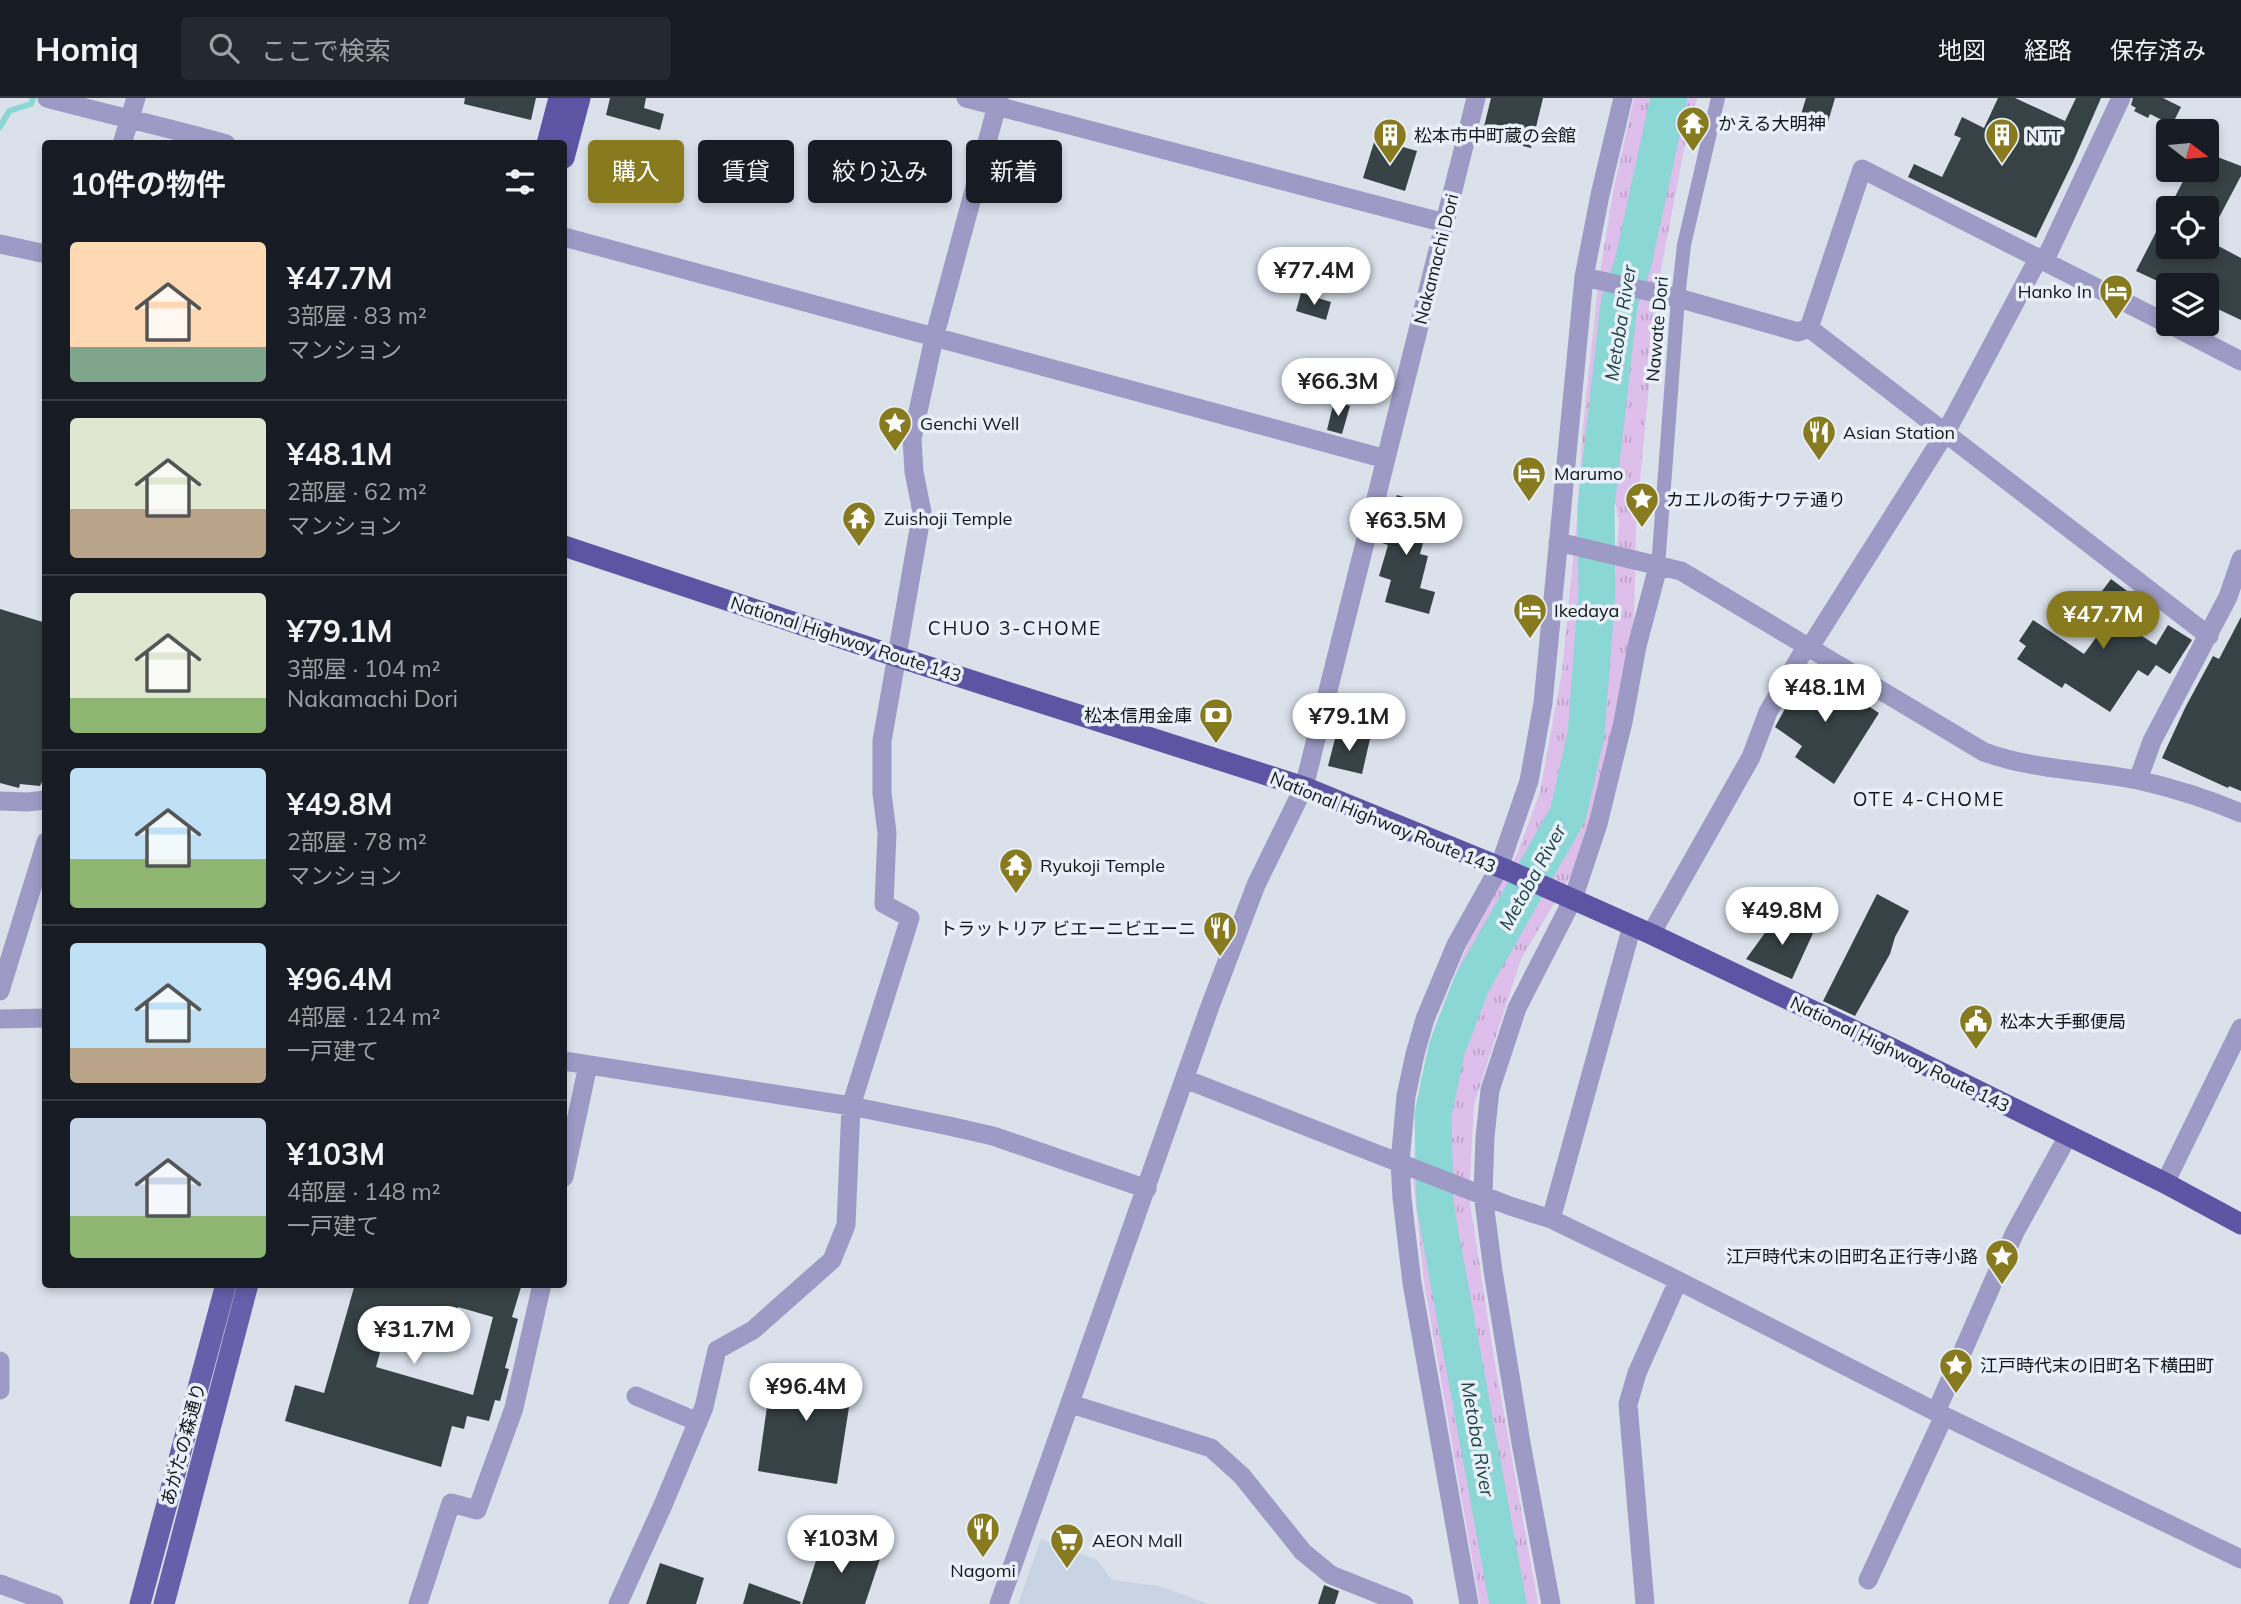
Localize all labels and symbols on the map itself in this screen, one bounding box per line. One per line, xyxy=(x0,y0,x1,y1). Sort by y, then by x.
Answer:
temple icon: かえる大明神 xyxy=(1674,104,1712,153)
place label: かえる大明神 xyxy=(1718,112,1825,135)
building icon: 松本市中町蔵の会館 xyxy=(1371,116,1409,165)
building icon: NTT xyxy=(1983,116,2021,165)
north arrow xyxy=(2156,119,2219,182)
place label: 松本市中町蔵の会館 xyxy=(1414,124,1576,147)
place label: NTT xyxy=(2026,124,2062,147)
street label: Nakamachi Dori xyxy=(1409,191,1463,327)
pin: ¥77.4M xyxy=(1257,248,1371,307)
water label: Metoba River xyxy=(1599,262,1641,382)
hotel icon: Hanko In xyxy=(2097,272,2135,321)
street label: Nawate Dori xyxy=(1641,275,1673,383)
place label: Hanko In xyxy=(2018,280,2092,303)
pin: ¥66.3M xyxy=(1281,358,1395,418)
place icon: Genchi Well xyxy=(876,404,914,453)
place label: Genchi Well xyxy=(920,412,1019,435)
restaurant icon: Asian Station xyxy=(1800,413,1838,462)
place label: Asian Station xyxy=(1843,421,1955,444)
hotel icon: Marumo xyxy=(1510,454,1548,503)
place label: Marumo xyxy=(1554,462,1623,485)
place icon: カエルの街ナワテ通り xyxy=(1623,480,1661,529)
place label: カエルの街ナワテ通り xyxy=(1666,488,1846,511)
pin: ¥63.5M xyxy=(1349,498,1463,557)
temple icon: Zuishoji Temple xyxy=(840,499,878,548)
place label: Zuishoji Temple xyxy=(884,507,1012,530)
street label: National Highway Route 143 xyxy=(728,591,964,687)
hotel icon: Ikedaya xyxy=(1511,591,1549,640)
pin: ¥47.7M xyxy=(2046,592,2160,651)
place label: Ikedaya xyxy=(1554,599,1619,622)
district label: CHUO 3-CHOME xyxy=(928,616,1102,640)
pin: ¥48.1M xyxy=(1768,664,1882,724)
pin: ¥79.1M xyxy=(1292,694,1406,753)
bank icon: 松本信用金庫 xyxy=(1197,696,1235,745)
place label: 松本信用金庫 xyxy=(1084,704,1192,727)
street label: National Highway Route 143 xyxy=(1267,766,1499,878)
district label: OTE 4-CHOME xyxy=(1853,787,2005,811)
water label: Metoba River xyxy=(1493,819,1571,934)
temple icon: Ryukoji Temple xyxy=(997,846,1035,895)
place label: Ryukoji Temple xyxy=(1040,854,1165,877)
pin: ¥49.8M xyxy=(1725,888,1839,947)
restaurant icon: トラットリア ビエーニビエーニ xyxy=(1201,909,1239,958)
place label: トラットリア ビエーニビエーニ xyxy=(939,917,1196,940)
street label: National Highway Route 143 xyxy=(1787,991,2013,1117)
public building icon: 松本大手郵便局 xyxy=(1957,1002,1995,1051)
place label: 松本大手郵便局 xyxy=(2000,1010,2126,1033)
place icon: 江戸時代末の旧町名正行寺小路 xyxy=(1983,1237,2021,1286)
place label: 江戸時代末の旧町名正行寺小路 xyxy=(1726,1245,1978,1268)
pin: ¥31.7M xyxy=(357,1306,471,1366)
place icon: 江戸時代末の旧町名下横田町 xyxy=(1937,1346,1975,1395)
place label: 江戸時代末の旧町名下横田町 xyxy=(1980,1354,2214,1377)
pin: ¥96.4M xyxy=(749,1364,863,1423)
water label: Metoba River xyxy=(1456,1379,1500,1500)
street label: あがたの森通り xyxy=(156,1380,210,1508)
restaurant icon: Nagomi xyxy=(964,1510,1002,1559)
pin: ¥103M xyxy=(792,1516,890,1575)
supermarket icon: AEON Mall xyxy=(1048,1521,1086,1570)
place label: AEON Mall xyxy=(1092,1529,1183,1552)
place label: Nagomi xyxy=(950,1559,1016,1582)

